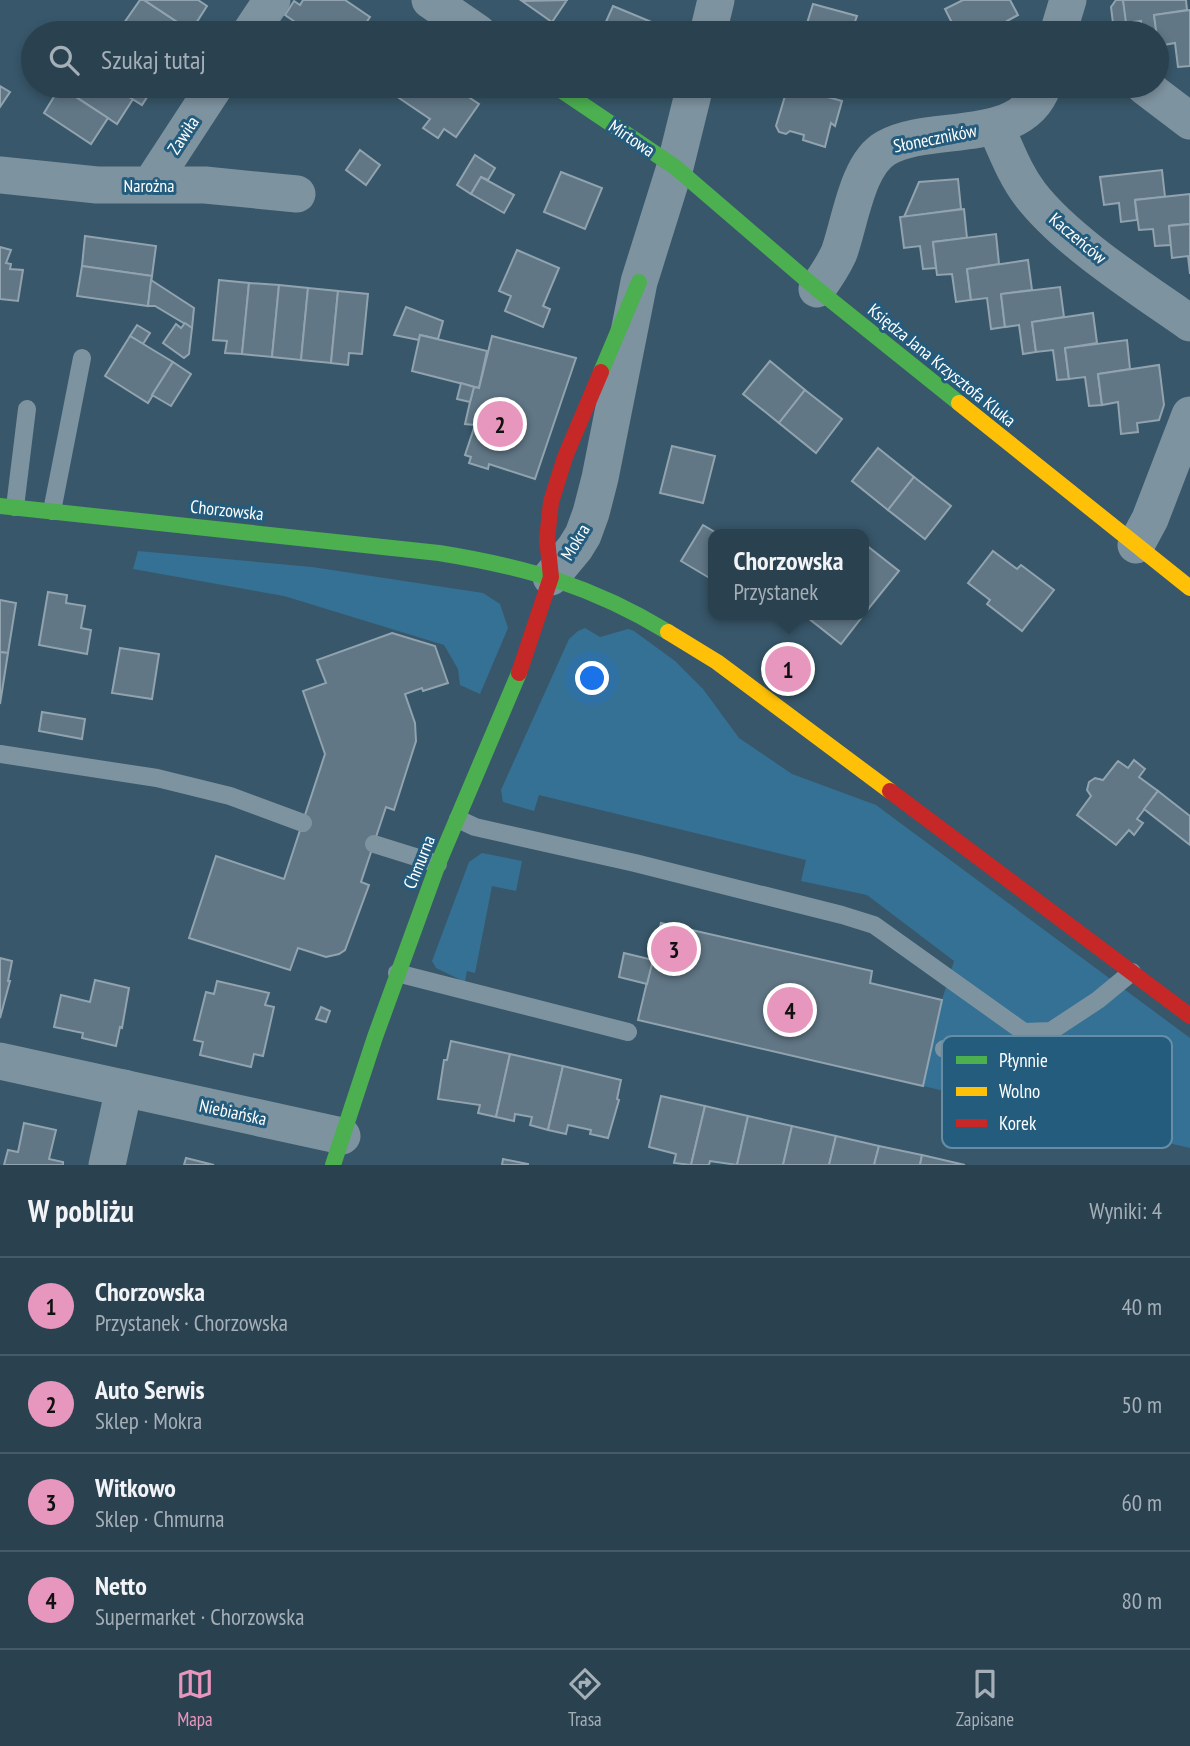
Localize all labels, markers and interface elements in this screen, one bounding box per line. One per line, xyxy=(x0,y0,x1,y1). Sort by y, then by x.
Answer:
search box xyxy=(21,21,1169,98)
icon: search xyxy=(45,41,83,79)
text: Szukaj tutaj xyxy=(101,43,206,76)
street label: Zawiła xyxy=(162,112,204,158)
street label: Mirtowa xyxy=(604,114,660,162)
street label: Słoneczników xyxy=(891,119,979,157)
street label: Narożna xyxy=(124,174,174,197)
street label: Kaczeńców xyxy=(1045,207,1112,269)
street label: Księdza Jana Krzysztofa Kluka xyxy=(863,298,1021,432)
pin: 2 xyxy=(477,398,523,450)
street label: Chorzowska xyxy=(189,495,265,525)
street label: Mokra xyxy=(555,520,595,564)
popup xyxy=(708,529,869,620)
text: Chorzowska xyxy=(734,544,843,577)
text: Przystanek xyxy=(734,577,818,606)
pin: 1 xyxy=(765,643,811,695)
your location xyxy=(575,661,609,695)
street label: Chmurna xyxy=(398,832,440,892)
pin: 3 xyxy=(651,923,697,975)
pin: 4 xyxy=(767,984,813,1036)
legend xyxy=(942,1036,1172,1148)
text: Płynnie xyxy=(999,1048,1048,1072)
text: Wolno xyxy=(999,1079,1040,1103)
street label: Niebiańska xyxy=(197,1094,269,1130)
text: Korek xyxy=(999,1111,1037,1135)
text: W pobliżu xyxy=(28,1191,134,1230)
text: Wyniki: 4 xyxy=(1089,1196,1162,1225)
text: Chorzowska xyxy=(95,1275,205,1308)
text: 1 xyxy=(46,1292,57,1321)
text: 40 m xyxy=(1121,1292,1162,1321)
text: Przystanek · Chorzowska xyxy=(95,1308,288,1337)
text: Auto Serwis xyxy=(95,1373,205,1406)
text: 2 xyxy=(46,1390,57,1419)
text: 50 m xyxy=(1121,1390,1162,1419)
text: Sklep · Mokra xyxy=(95,1406,202,1435)
text: Witkowo xyxy=(95,1471,176,1504)
text: 3 xyxy=(46,1488,57,1517)
text: 60 m xyxy=(1121,1488,1162,1517)
text: Sklep · Chmurna xyxy=(95,1504,225,1533)
text: Netto xyxy=(95,1569,147,1602)
text: 4 xyxy=(46,1586,57,1615)
text: 80 m xyxy=(1121,1586,1162,1615)
text: Supermarket · Chorzowska xyxy=(95,1602,304,1631)
tab: Mapa xyxy=(176,1665,214,1731)
tab: Trasa xyxy=(566,1665,604,1731)
tab: Zapisane xyxy=(956,1665,1014,1731)

